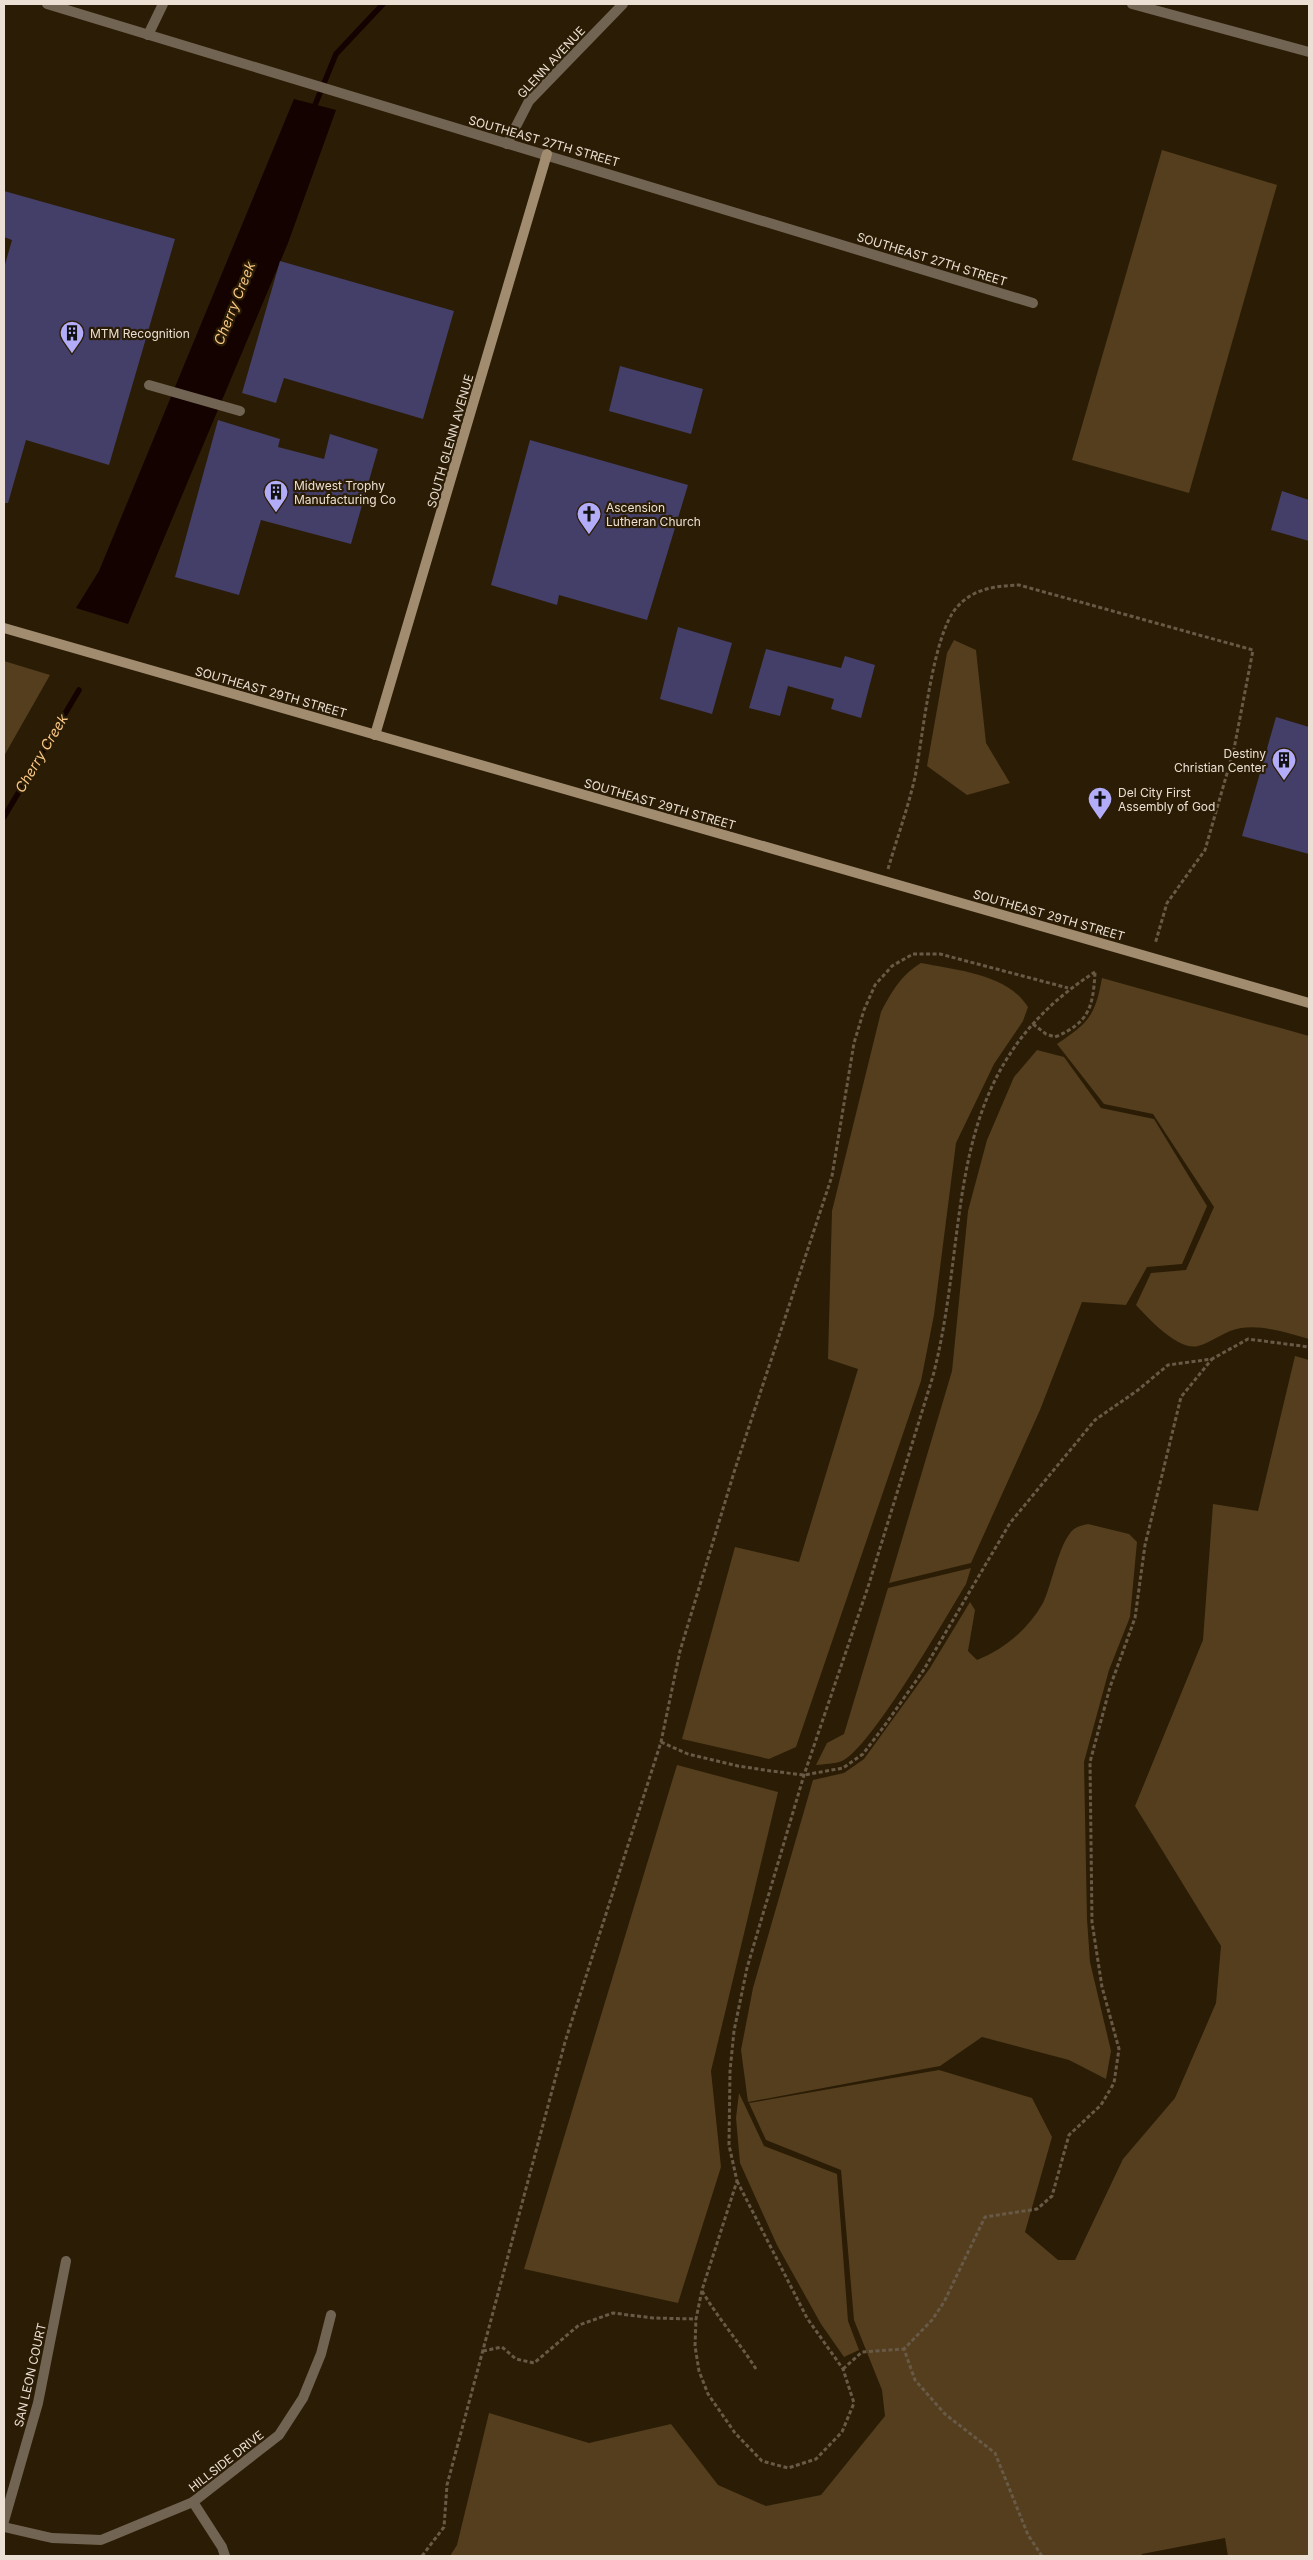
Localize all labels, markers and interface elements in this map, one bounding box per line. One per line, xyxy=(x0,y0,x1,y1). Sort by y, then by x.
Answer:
street label: GLENN AVENUE xyxy=(514,23,588,101)
street label: SOUTHEAST 27TH STREET xyxy=(467,112,621,170)
street label: SOUTHEAST 27TH STREET xyxy=(855,229,1009,289)
water label: Cherry Creek xyxy=(210,259,259,347)
building icon: MTM Recognition xyxy=(59,320,85,354)
place label: MTM Recognition xyxy=(90,326,190,341)
street label: SOUTH GLENN AVENUE xyxy=(424,372,476,510)
place label: Midwest Trophy Manufacturing Co xyxy=(294,478,396,507)
building icon: Midwest Trophy Manufacturing Co xyxy=(263,479,289,513)
place label: Ascension Lutheran Church xyxy=(606,500,701,529)
church icon: Ascension Lutheran Church xyxy=(576,501,602,535)
street label: SOUTHEAST 29TH STREET xyxy=(194,663,349,721)
water label: Cherry Creek xyxy=(11,710,71,795)
place label: Destiny Christian Center xyxy=(1174,746,1266,775)
building icon: Destiny Christian Center xyxy=(1271,747,1297,781)
street label: SOUTHEAST 29TH STREET xyxy=(583,775,738,833)
place label: Del City First Assembly of God xyxy=(1118,785,1215,814)
church icon: Del City First Assembly of God xyxy=(1087,786,1113,820)
street label: SOUTHEAST 29TH STREET xyxy=(972,886,1127,944)
street label: SAN LEON COURT xyxy=(11,2321,49,2428)
street label: HILLSIDE DRIVE xyxy=(186,2427,266,2495)

